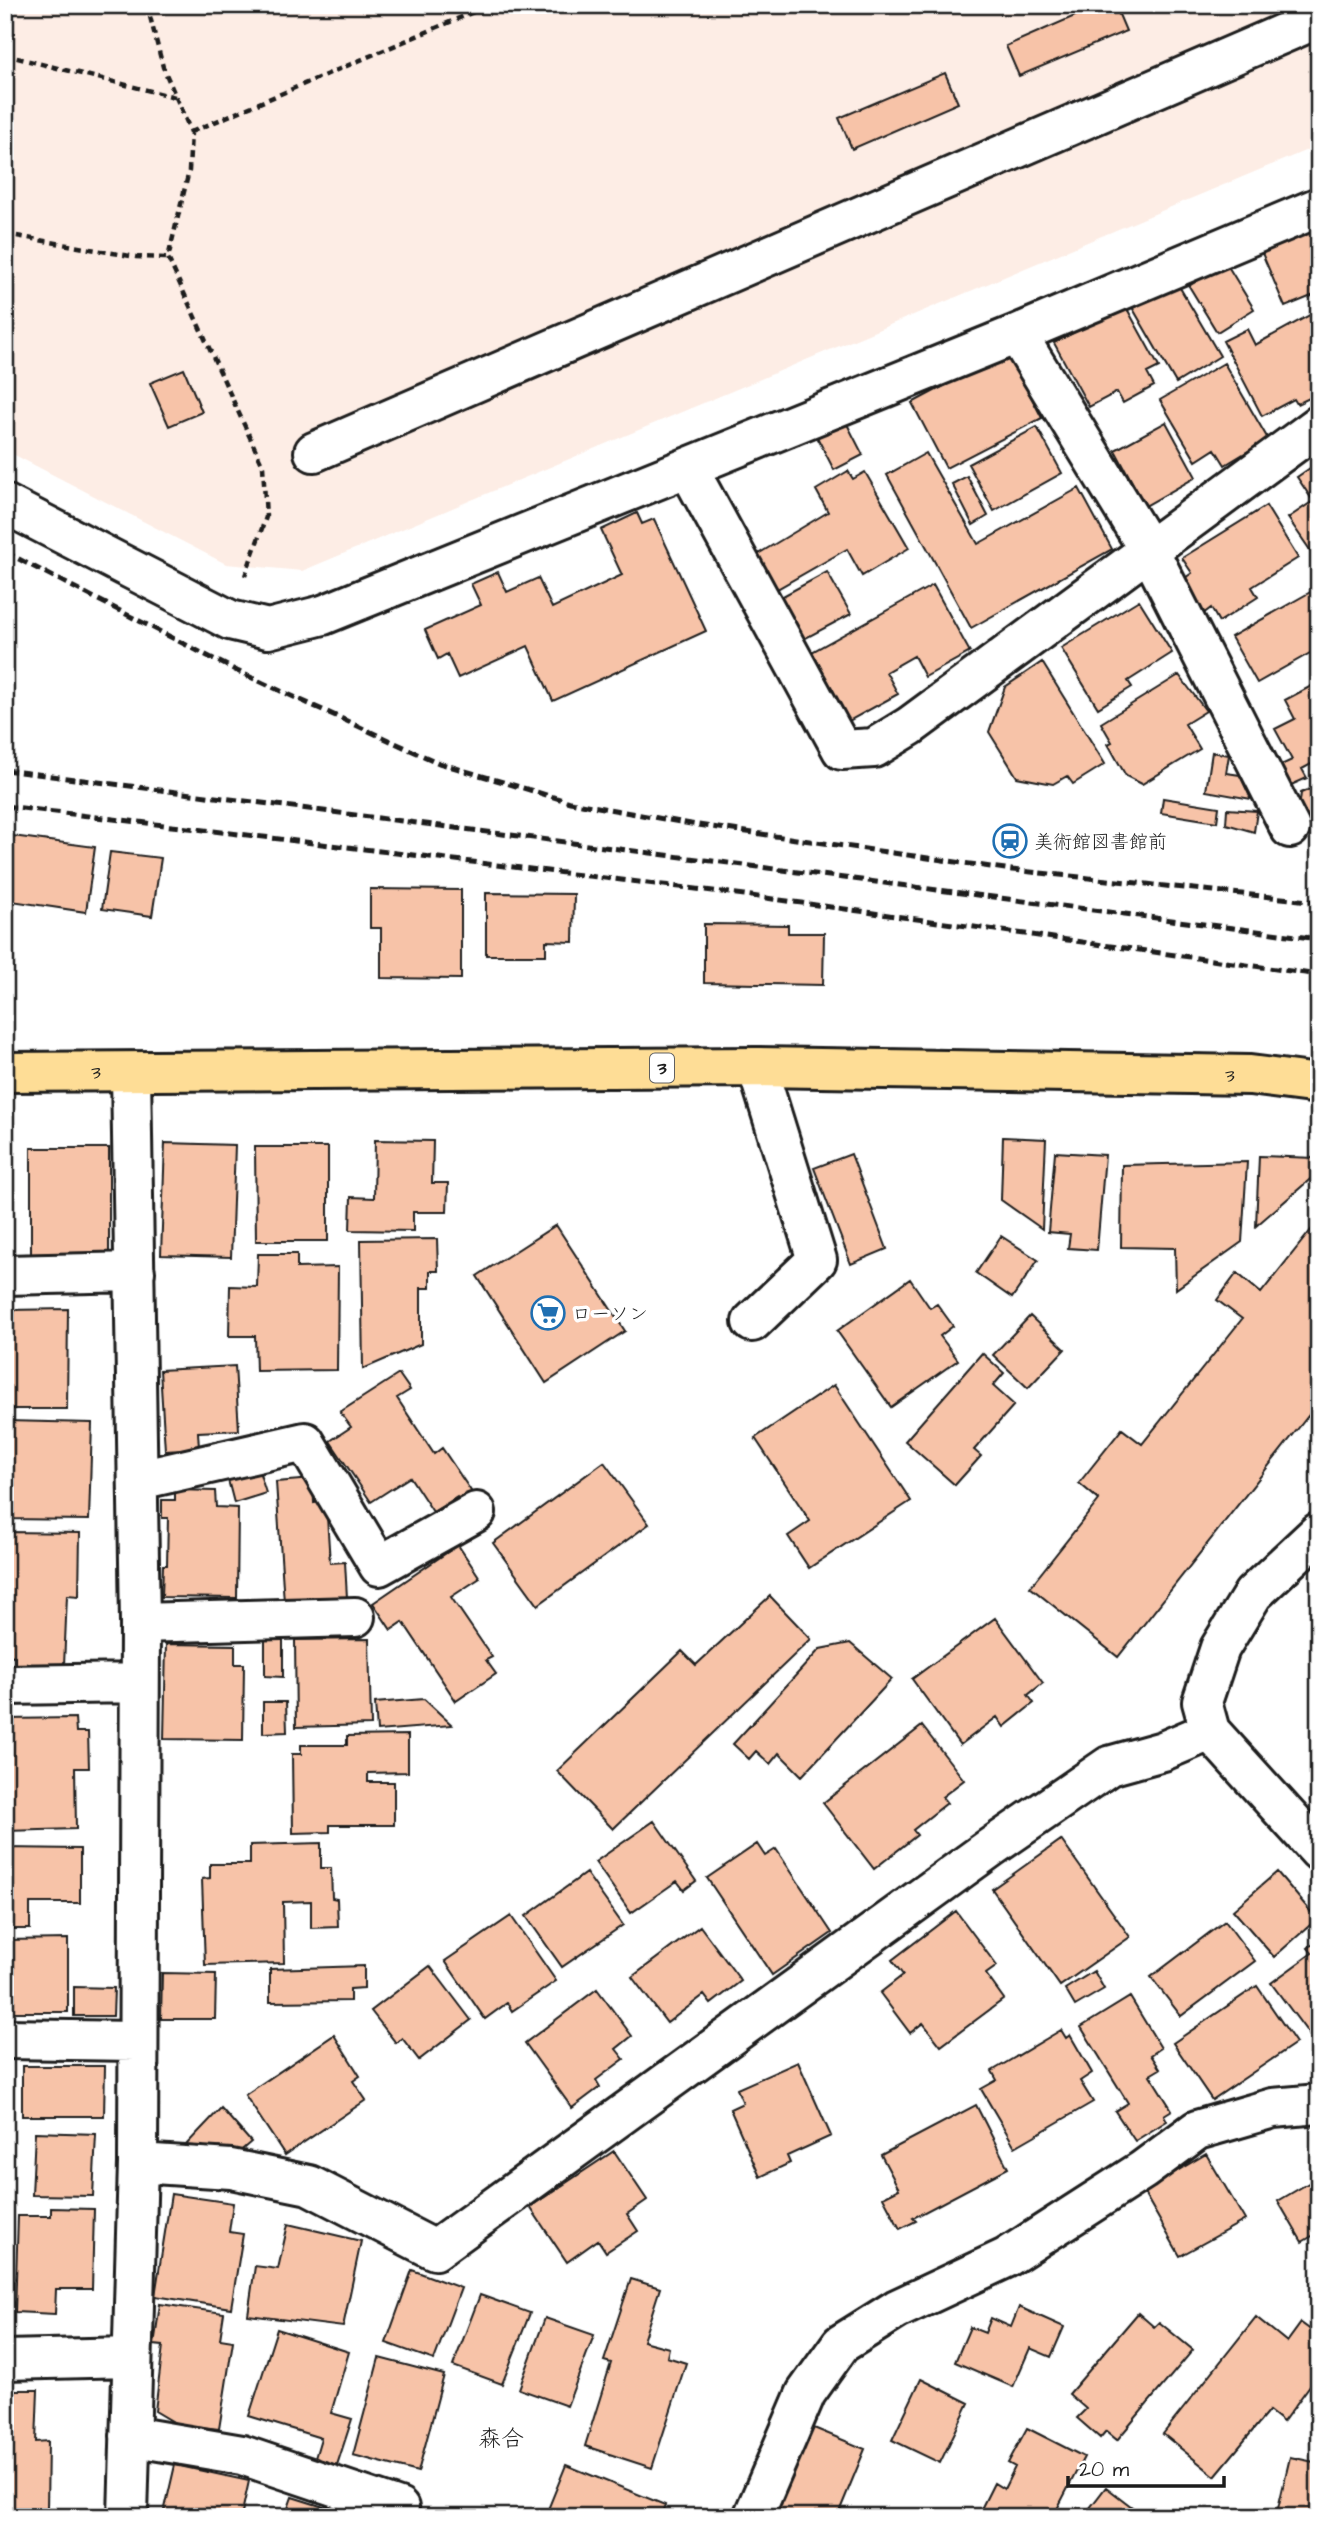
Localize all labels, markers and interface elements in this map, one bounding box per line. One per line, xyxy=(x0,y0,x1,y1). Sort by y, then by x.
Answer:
station icon: 美術館図書館前 xyxy=(991,822,1029,860)
place label: 美術館図書館前 xyxy=(1034,829,1167,856)
road number: 3 xyxy=(650,1054,674,1083)
street label: 3 xyxy=(91,1059,101,1086)
street label: 3 xyxy=(1225,1063,1235,1090)
supermarket icon: ローソン xyxy=(529,1294,567,1332)
place label: ローソン xyxy=(572,1301,648,1328)
district label: 森合 xyxy=(478,2423,524,2455)
scale bar xyxy=(1068,2445,1224,2489)
text: 20 m xyxy=(1079,2455,1130,2484)

